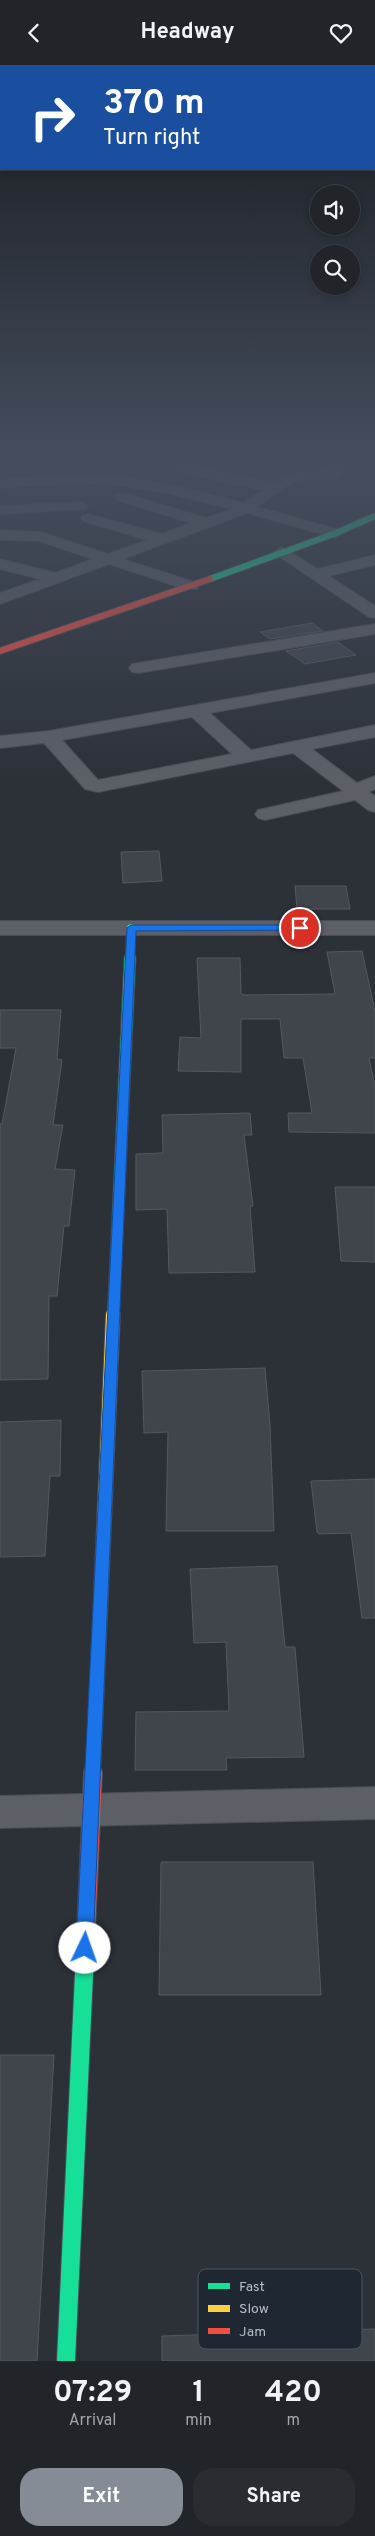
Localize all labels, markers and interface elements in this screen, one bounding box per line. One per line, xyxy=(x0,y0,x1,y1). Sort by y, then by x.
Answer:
icon: back xyxy=(20,19,48,47)
text: Headway xyxy=(141,19,234,46)
icon: heart xyxy=(327,19,355,47)
text: 370 m xyxy=(103,82,205,126)
icon: right xyxy=(20,85,85,150)
text: Turn right xyxy=(103,125,200,152)
map controls xyxy=(310,185,360,295)
button: sound xyxy=(310,185,360,235)
button: search xyxy=(310,245,360,295)
pin xyxy=(279,907,321,949)
icon: arrive xyxy=(286,914,314,942)
position arrow xyxy=(58,1921,110,1973)
legend xyxy=(198,2269,362,2349)
text: Fast xyxy=(239,2279,265,2296)
text: Slow xyxy=(239,2301,269,2318)
text: Jam xyxy=(239,2324,266,2341)
text: 07:29 xyxy=(53,2375,132,2412)
text: 1 xyxy=(192,2375,205,2412)
text: 420 xyxy=(265,2375,322,2412)
text: Arrival xyxy=(69,2411,116,2431)
text: min xyxy=(185,2411,212,2431)
text: m xyxy=(287,2411,300,2431)
button: Exit xyxy=(20,2468,183,2526)
button: Share xyxy=(193,2468,355,2526)

